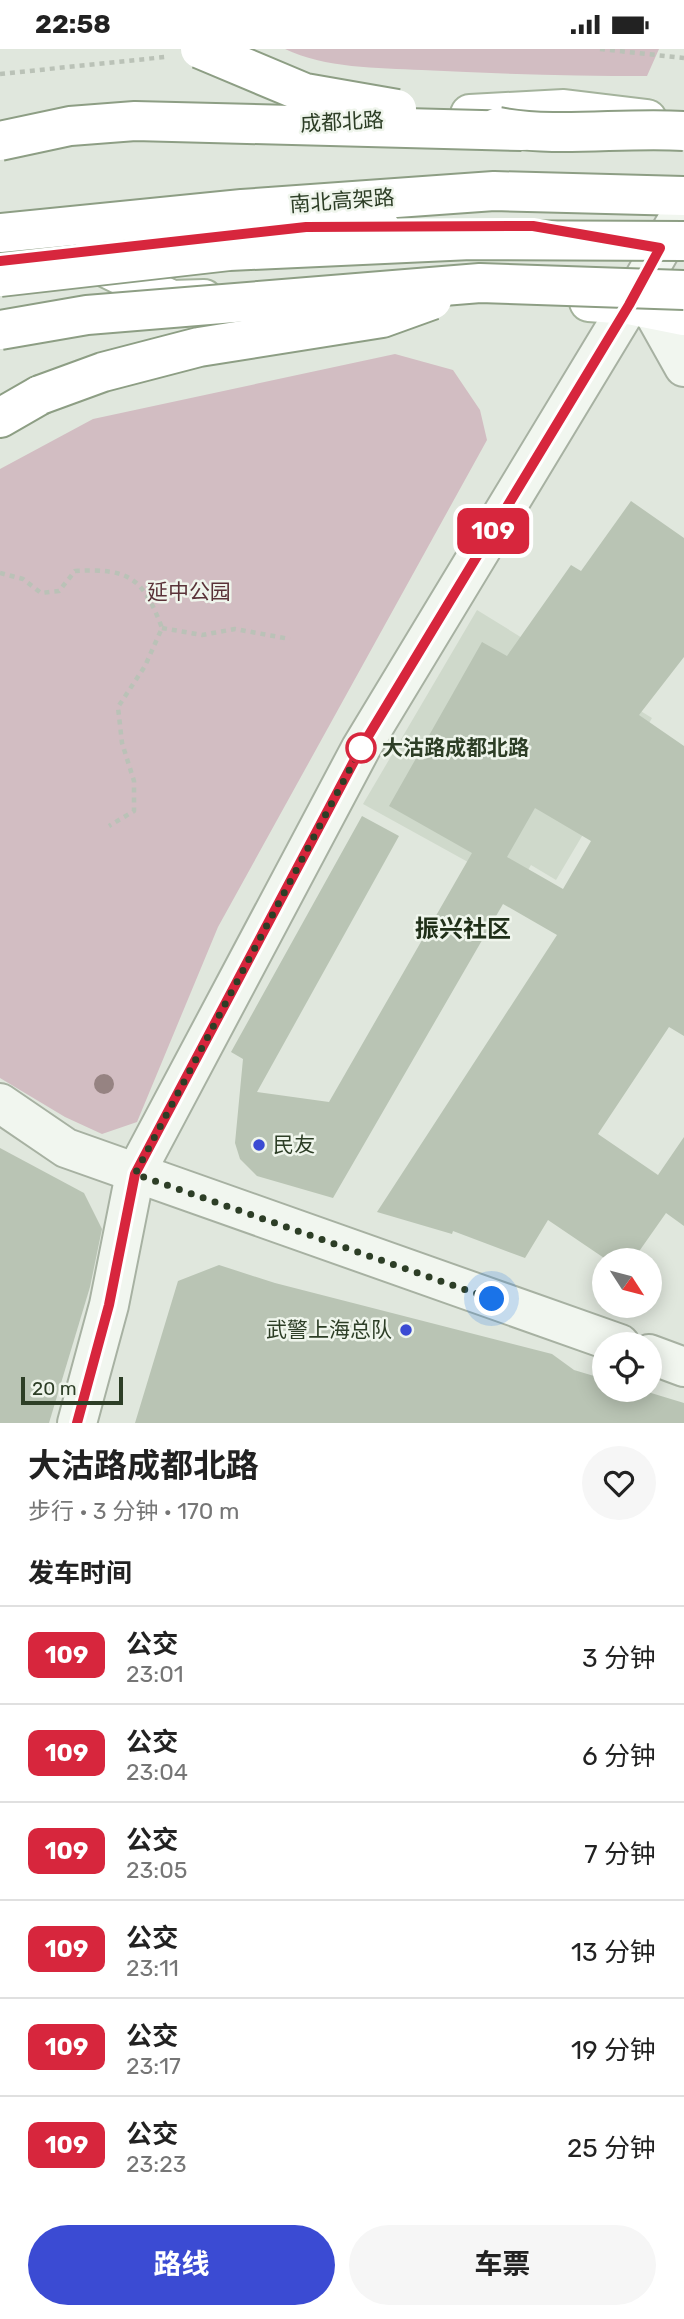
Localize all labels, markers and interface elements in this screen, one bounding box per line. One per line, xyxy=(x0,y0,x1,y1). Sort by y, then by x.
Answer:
text: 22:58 xyxy=(35,9,111,40)
street label: 成都北路 xyxy=(299,107,385,136)
street label: 南北高架路 xyxy=(289,184,395,217)
line badge: 109 xyxy=(453,508,533,554)
text: 109 xyxy=(471,517,515,545)
park label: 延中公园 xyxy=(147,579,231,604)
marker: 大沽路成都北路 xyxy=(346,733,376,763)
place label: 大沽路成都北路 xyxy=(382,735,529,760)
district label: 振兴社区 xyxy=(415,915,511,943)
place label: 民友 xyxy=(273,1132,315,1157)
marker: 民友 xyxy=(251,1137,267,1153)
north arrow xyxy=(592,1248,662,1318)
map controls xyxy=(592,1248,662,1402)
your location xyxy=(474,1281,509,1316)
place label: 武警上海总队 xyxy=(266,1317,392,1342)
marker: 武警上海总队 xyxy=(398,1322,414,1338)
button: locate xyxy=(592,1332,662,1402)
scale bar xyxy=(21,1374,122,1406)
text: 20 m xyxy=(32,1377,77,1400)
text: 大沽路成都北路 xyxy=(28,1446,259,1485)
button: heart xyxy=(582,1446,656,1520)
text: 步行 · 3 分钟 · 170 m xyxy=(28,1497,240,1525)
text: 发车时间 xyxy=(28,1558,132,1589)
text: 公交 xyxy=(126,1629,178,1660)
text: 109 xyxy=(45,1641,88,1669)
text: 3 分钟 xyxy=(582,1643,656,1674)
text: 23:01 xyxy=(126,1660,184,1688)
text: 公交 xyxy=(126,1727,178,1758)
text: 109 xyxy=(45,1739,88,1767)
text: 6 分钟 xyxy=(582,1741,656,1772)
text: 23:04 xyxy=(126,1758,188,1786)
text: 公交 xyxy=(126,1825,178,1856)
text: 109 xyxy=(45,1837,88,1865)
text: 7 分钟 xyxy=(584,1839,656,1870)
text: 23:05 xyxy=(126,1856,187,1884)
text: 公交 xyxy=(126,1923,178,1954)
text: 109 xyxy=(45,1935,88,1963)
text: 13 分钟 xyxy=(571,1937,656,1968)
text: 23:11 xyxy=(126,1954,179,1982)
text: 公交 xyxy=(126,2021,178,2052)
text: 109 xyxy=(45,2033,88,2061)
text: 19 分钟 xyxy=(571,2035,656,2066)
text: 23:17 xyxy=(126,2052,181,2080)
text: 公交 xyxy=(126,2119,178,2150)
text: 109 xyxy=(45,2131,88,2159)
text: 25 分钟 xyxy=(567,2133,656,2164)
text: 23:23 xyxy=(126,2150,187,2178)
button: 路线 xyxy=(28,2225,335,2305)
button: 车票 xyxy=(349,2225,656,2305)

